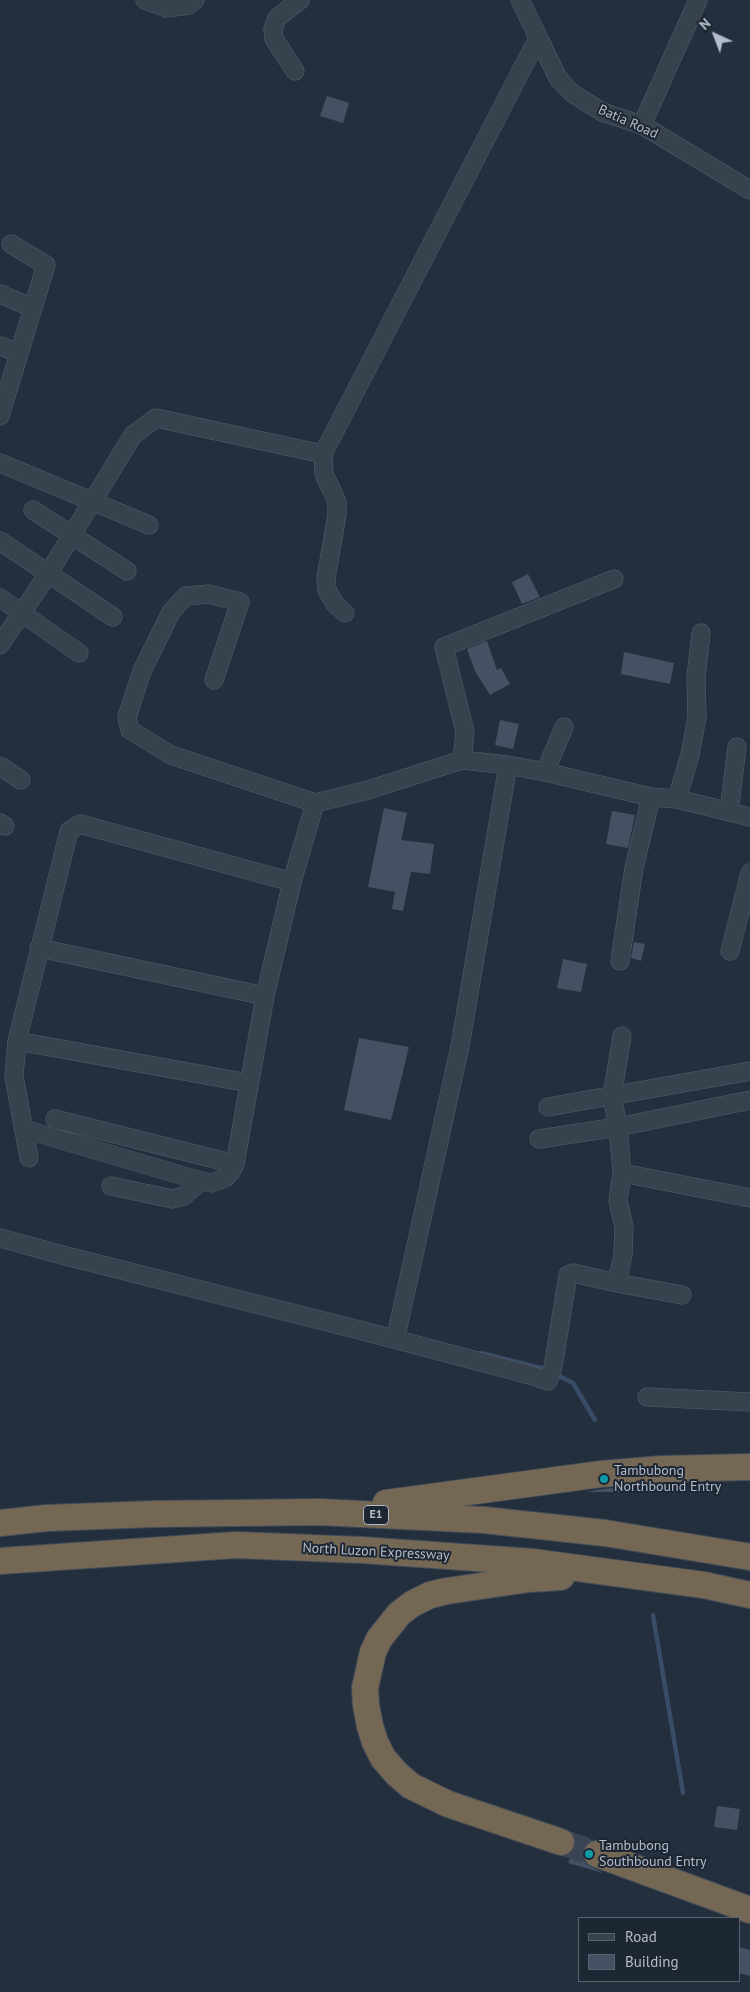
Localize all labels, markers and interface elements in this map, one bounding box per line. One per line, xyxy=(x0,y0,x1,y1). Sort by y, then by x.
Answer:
north arrow xyxy=(690,10,740,60)
text: N xyxy=(695,14,714,34)
street label: Batia Road xyxy=(595,101,661,143)
place label: Tambubong Northbound Entry xyxy=(614,1463,721,1495)
marker: Tambubong Northbound Entry xyxy=(598,1473,610,1485)
road number: E1 xyxy=(364,1506,388,1524)
street label: North Luzon Expressway xyxy=(302,1540,450,1564)
place label: Tambubong Southbound Entry xyxy=(599,1838,707,1870)
marker: Tambubong Southbound Entry xyxy=(583,1848,595,1860)
legend xyxy=(578,1917,740,1982)
text: Road xyxy=(625,1927,657,1946)
text: Building xyxy=(625,1952,679,1971)

